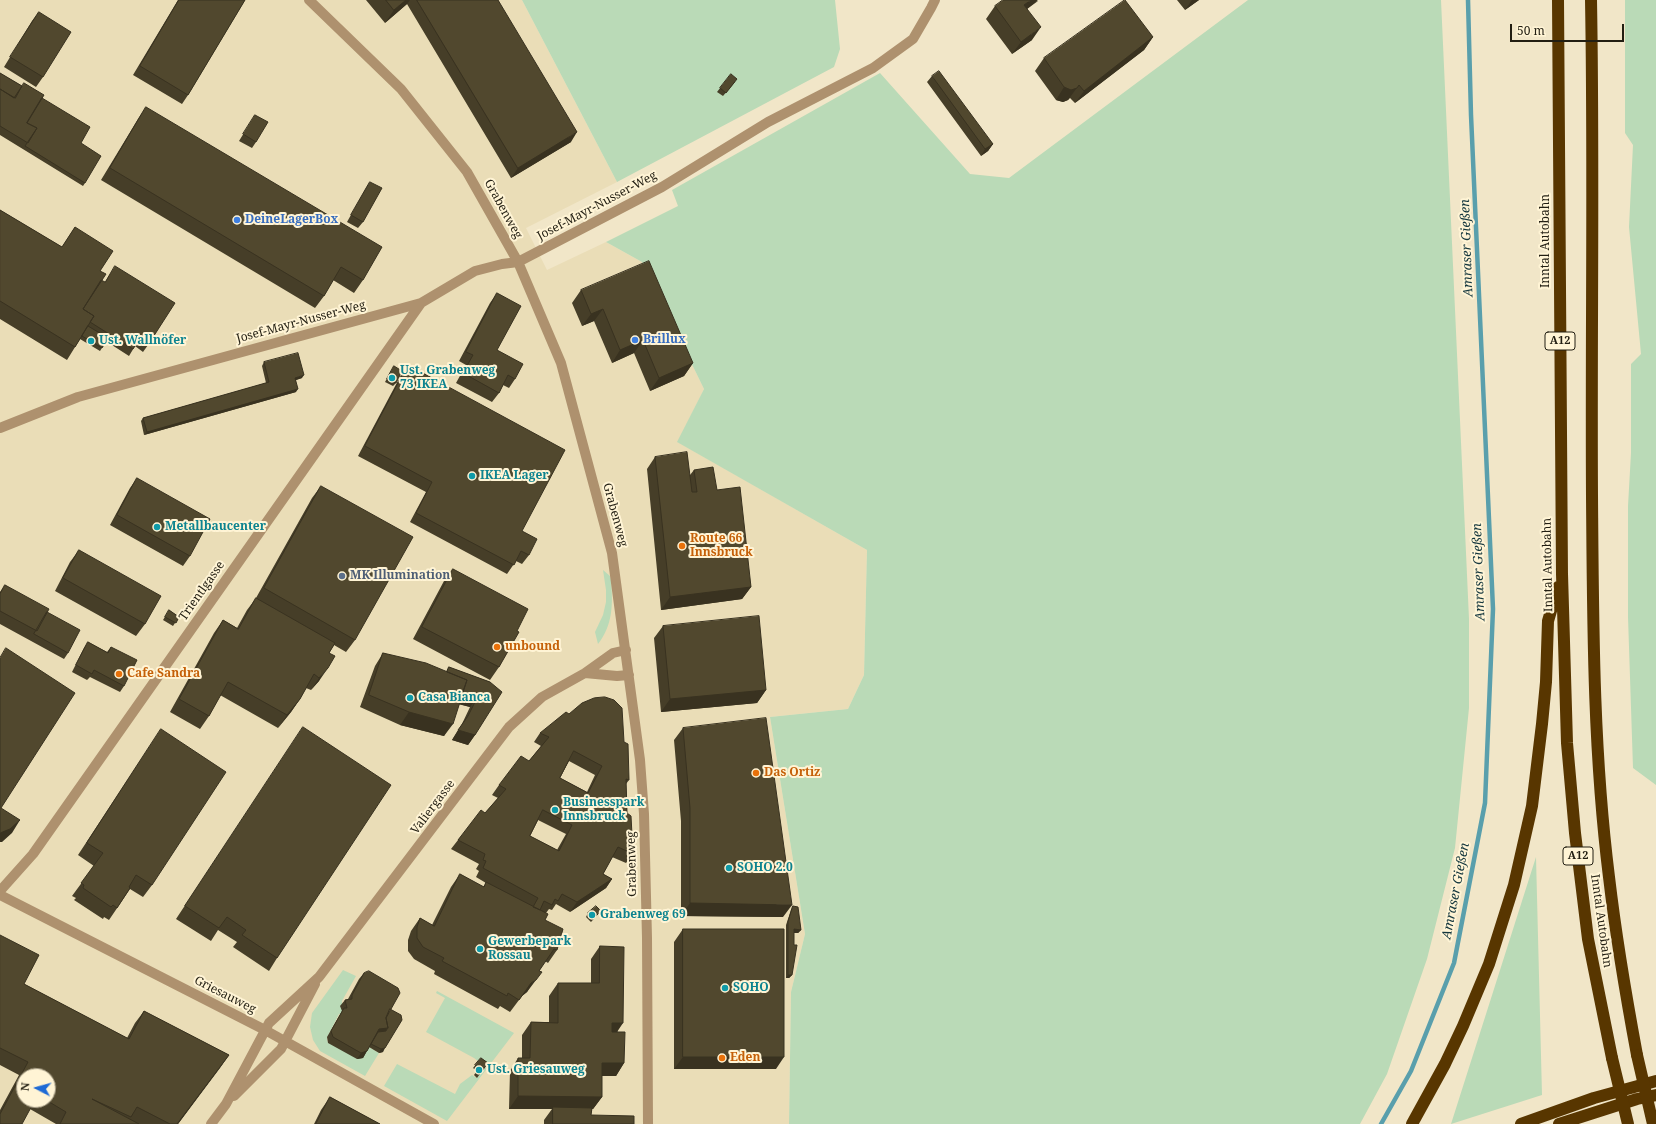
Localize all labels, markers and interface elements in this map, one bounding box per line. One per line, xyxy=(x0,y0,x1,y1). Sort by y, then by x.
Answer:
scale bar xyxy=(1512,16,1626,42)
text: 50 m xyxy=(1517,22,1545,39)
street label: Josef-Mayr-Nusser-Weg xyxy=(535,168,659,244)
street label: Grabenweg xyxy=(481,177,525,241)
street label: Inntal Autobahn xyxy=(1539,194,1553,288)
water label: Amraser Gießen xyxy=(1457,199,1477,297)
place label: DeineLagerBox xyxy=(245,213,338,227)
marker: DeineLagerBox xyxy=(232,215,242,225)
street label: Josef-Mayr-Nusser-Weg xyxy=(235,298,367,346)
road number: A12 xyxy=(1545,332,1575,350)
place label: Brillux xyxy=(643,333,686,347)
place label: Ust. Wallnöfer xyxy=(99,334,186,348)
marker: Brillux xyxy=(630,335,640,345)
marker: Ust. Wallnöfer xyxy=(86,336,96,346)
place label: Ust. Grabenweg 73 IKEA xyxy=(400,364,495,392)
marker: Ust. Grabenweg 73 IKEA xyxy=(387,373,397,383)
place label: IKEA Lager xyxy=(480,469,549,483)
marker: IKEA Lager xyxy=(467,471,477,481)
street label: Grabenweg xyxy=(600,482,630,548)
street label: Inntal Autobahn xyxy=(1540,518,1556,612)
place label: Metallbaucenter xyxy=(165,520,266,534)
marker: Metallbaucenter xyxy=(152,522,162,532)
water label: Amraser Gießen xyxy=(1469,523,1489,621)
place label: Route 66 Innsbruck xyxy=(690,532,753,560)
marker: Route 66 Innsbruck xyxy=(677,541,687,551)
street label: Trientlgasse xyxy=(176,558,228,624)
place label: MK Illumination xyxy=(350,569,450,583)
marker: MK Illumination xyxy=(337,571,347,581)
place label: unbound xyxy=(505,640,560,654)
marker: unbound xyxy=(492,642,502,652)
place label: Cafe Sandra xyxy=(127,667,200,681)
marker: Cafe Sandra xyxy=(114,669,124,679)
place label: Casa Bianca xyxy=(418,691,490,705)
marker: Casa Bianca xyxy=(405,693,415,703)
place label: Das Ortiz xyxy=(764,766,820,780)
marker: Das Ortiz xyxy=(751,768,761,778)
street label: Valiergasse xyxy=(408,777,458,837)
place label: Businesspark Innsbruck xyxy=(563,796,644,824)
marker: Businesspark Innsbruck xyxy=(550,805,560,815)
street label: Grabenweg xyxy=(624,831,640,897)
water label: Amraser Gießen xyxy=(1439,841,1473,941)
road number: A12 xyxy=(1563,847,1593,865)
place label: SOHO 2.0 xyxy=(737,861,793,875)
marker: SOHO 2.0 xyxy=(724,863,734,873)
street label: Inntal Autobahn xyxy=(1587,873,1615,969)
place label: Grabenweg 69 xyxy=(600,908,686,922)
marker: Grabenweg 69 xyxy=(587,910,597,920)
place label: Gewerbepark Rossau xyxy=(488,935,571,963)
marker: Gewerbepark Rossau xyxy=(475,944,485,954)
street label: Griesauweg xyxy=(192,973,258,1017)
place label: SOHO xyxy=(733,981,769,995)
marker: SOHO xyxy=(720,983,730,993)
place label: Eden xyxy=(730,1051,760,1065)
marker: Eden xyxy=(717,1053,727,1063)
place label: Ust. Griesauweg xyxy=(487,1063,585,1077)
marker: Ust. Griesauweg xyxy=(474,1065,484,1075)
north arrow xyxy=(16,1068,56,1108)
text: N xyxy=(17,1082,32,1092)

